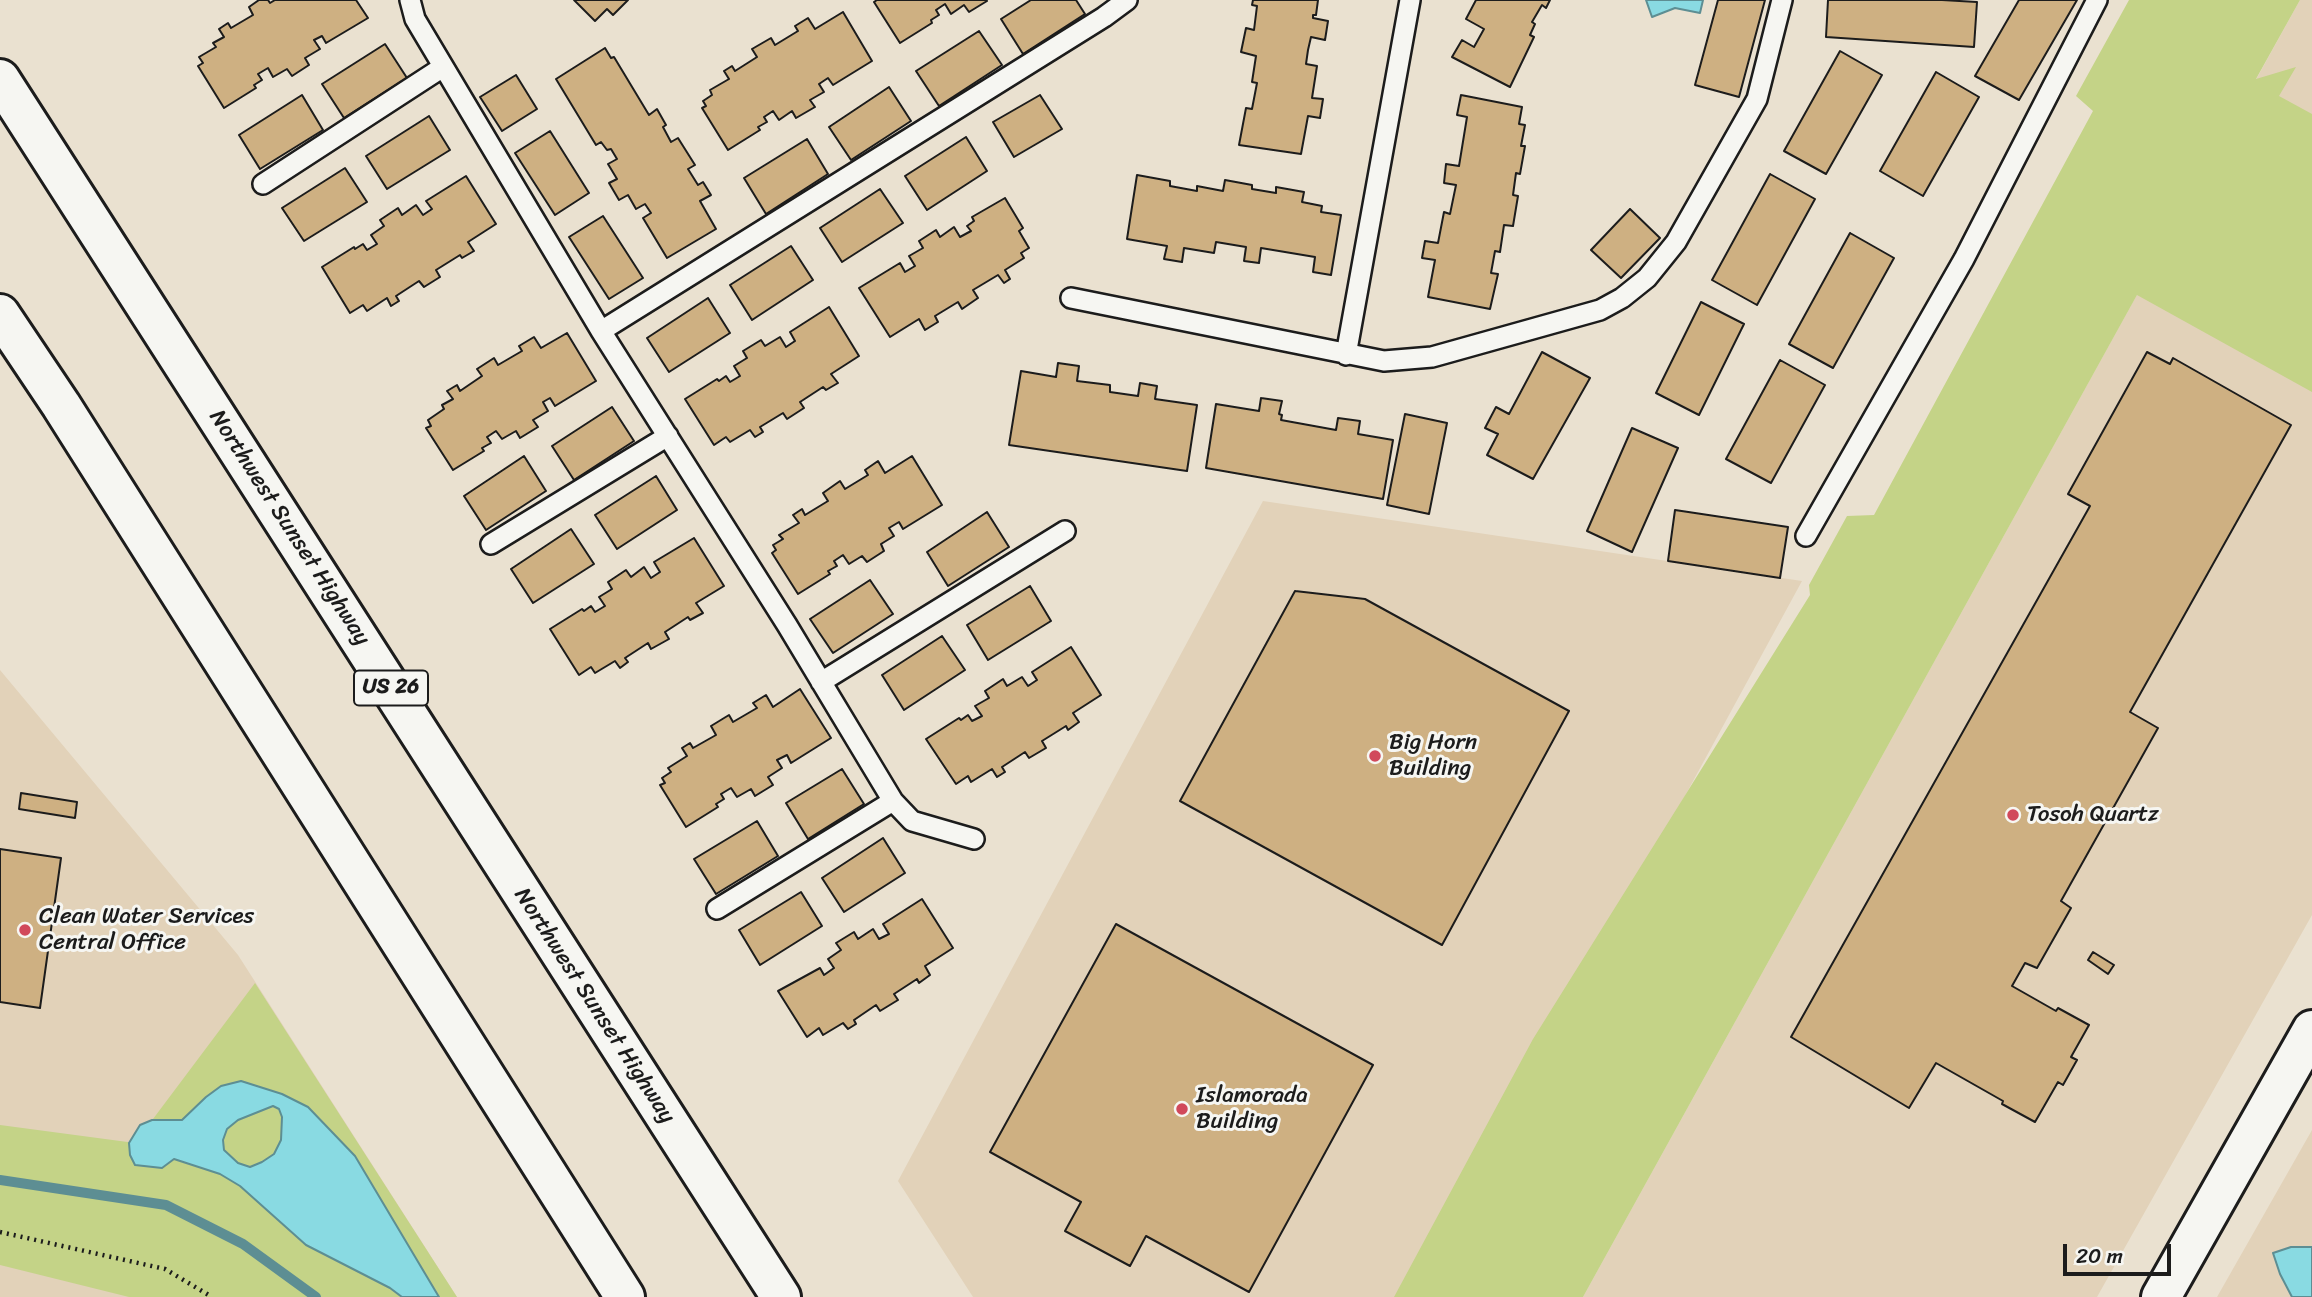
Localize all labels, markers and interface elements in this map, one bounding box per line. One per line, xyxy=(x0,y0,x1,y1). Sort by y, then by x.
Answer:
street label: Northwest Sunset Highway xyxy=(202,405,376,651)
road number: US 26 xyxy=(354,670,428,706)
place label: Big Horn Building xyxy=(1389,729,1477,783)
marker: Big Horn Building xyxy=(1367,748,1383,764)
place label: Tosoh Quartz xyxy=(2027,801,2159,829)
marker: Tosoh Quartz xyxy=(2005,807,2021,823)
street label: Northwest Sunset Highway xyxy=(507,883,681,1129)
place label: Clean Water Services Central Office xyxy=(39,903,254,957)
marker: Clean Water Services Central Office xyxy=(17,922,33,938)
place label: Islamorada Building xyxy=(1196,1082,1308,1136)
marker: Islamorada Building xyxy=(1174,1101,1190,1117)
scale bar xyxy=(2067,1230,2176,1274)
text: 20 m xyxy=(2076,1237,2123,1275)

